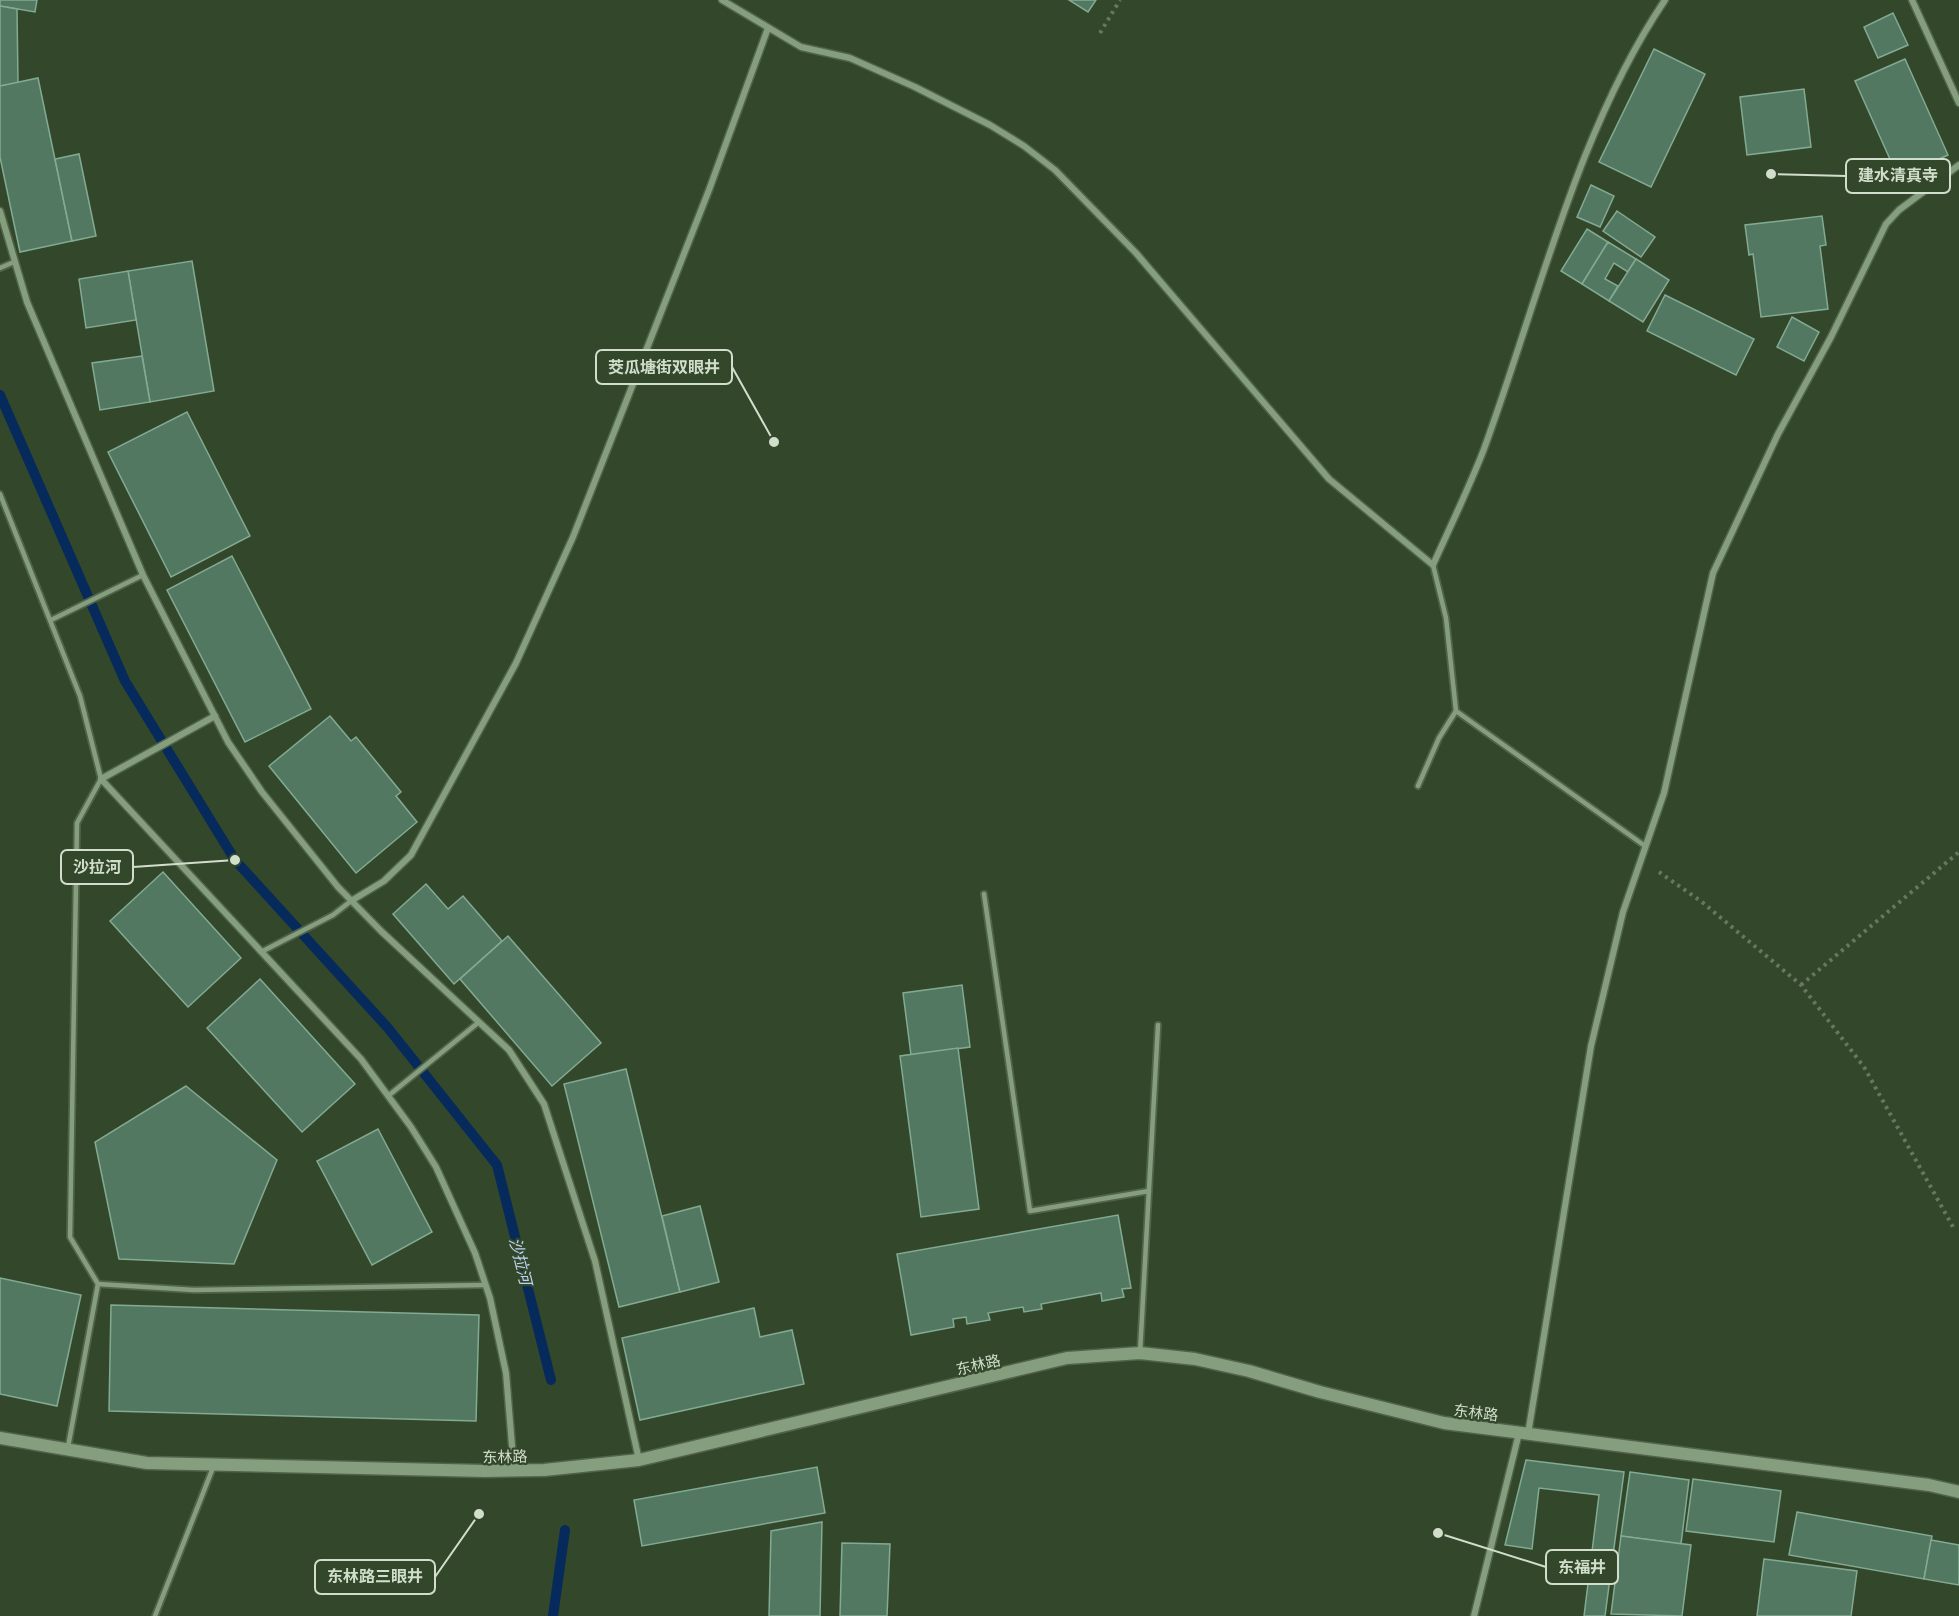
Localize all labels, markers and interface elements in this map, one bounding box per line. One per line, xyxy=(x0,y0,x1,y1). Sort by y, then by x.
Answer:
callout: 建水清真寺 xyxy=(1846,159,1950,193)
text: 建水清真寺 xyxy=(1858,165,1938,185)
callout: 茭瓜塘街双眼井 xyxy=(596,350,732,384)
text: 茭瓜塘街双眼井 xyxy=(608,357,720,377)
callout: 沙拉河 xyxy=(61,850,133,884)
text: 沙拉河 xyxy=(73,857,121,877)
water label: 沙拉河 xyxy=(505,1235,537,1290)
street label: 东林路 xyxy=(954,1350,1002,1378)
street label: 东林路 xyxy=(1453,1400,1499,1424)
street label: 东林路 xyxy=(482,1447,528,1465)
callout: 东福井 xyxy=(1546,1550,1618,1584)
text: 东福井 xyxy=(1558,1557,1606,1577)
callout: 东林路三眼井 xyxy=(315,1560,435,1594)
text: 东林路三眼井 xyxy=(327,1566,423,1586)

